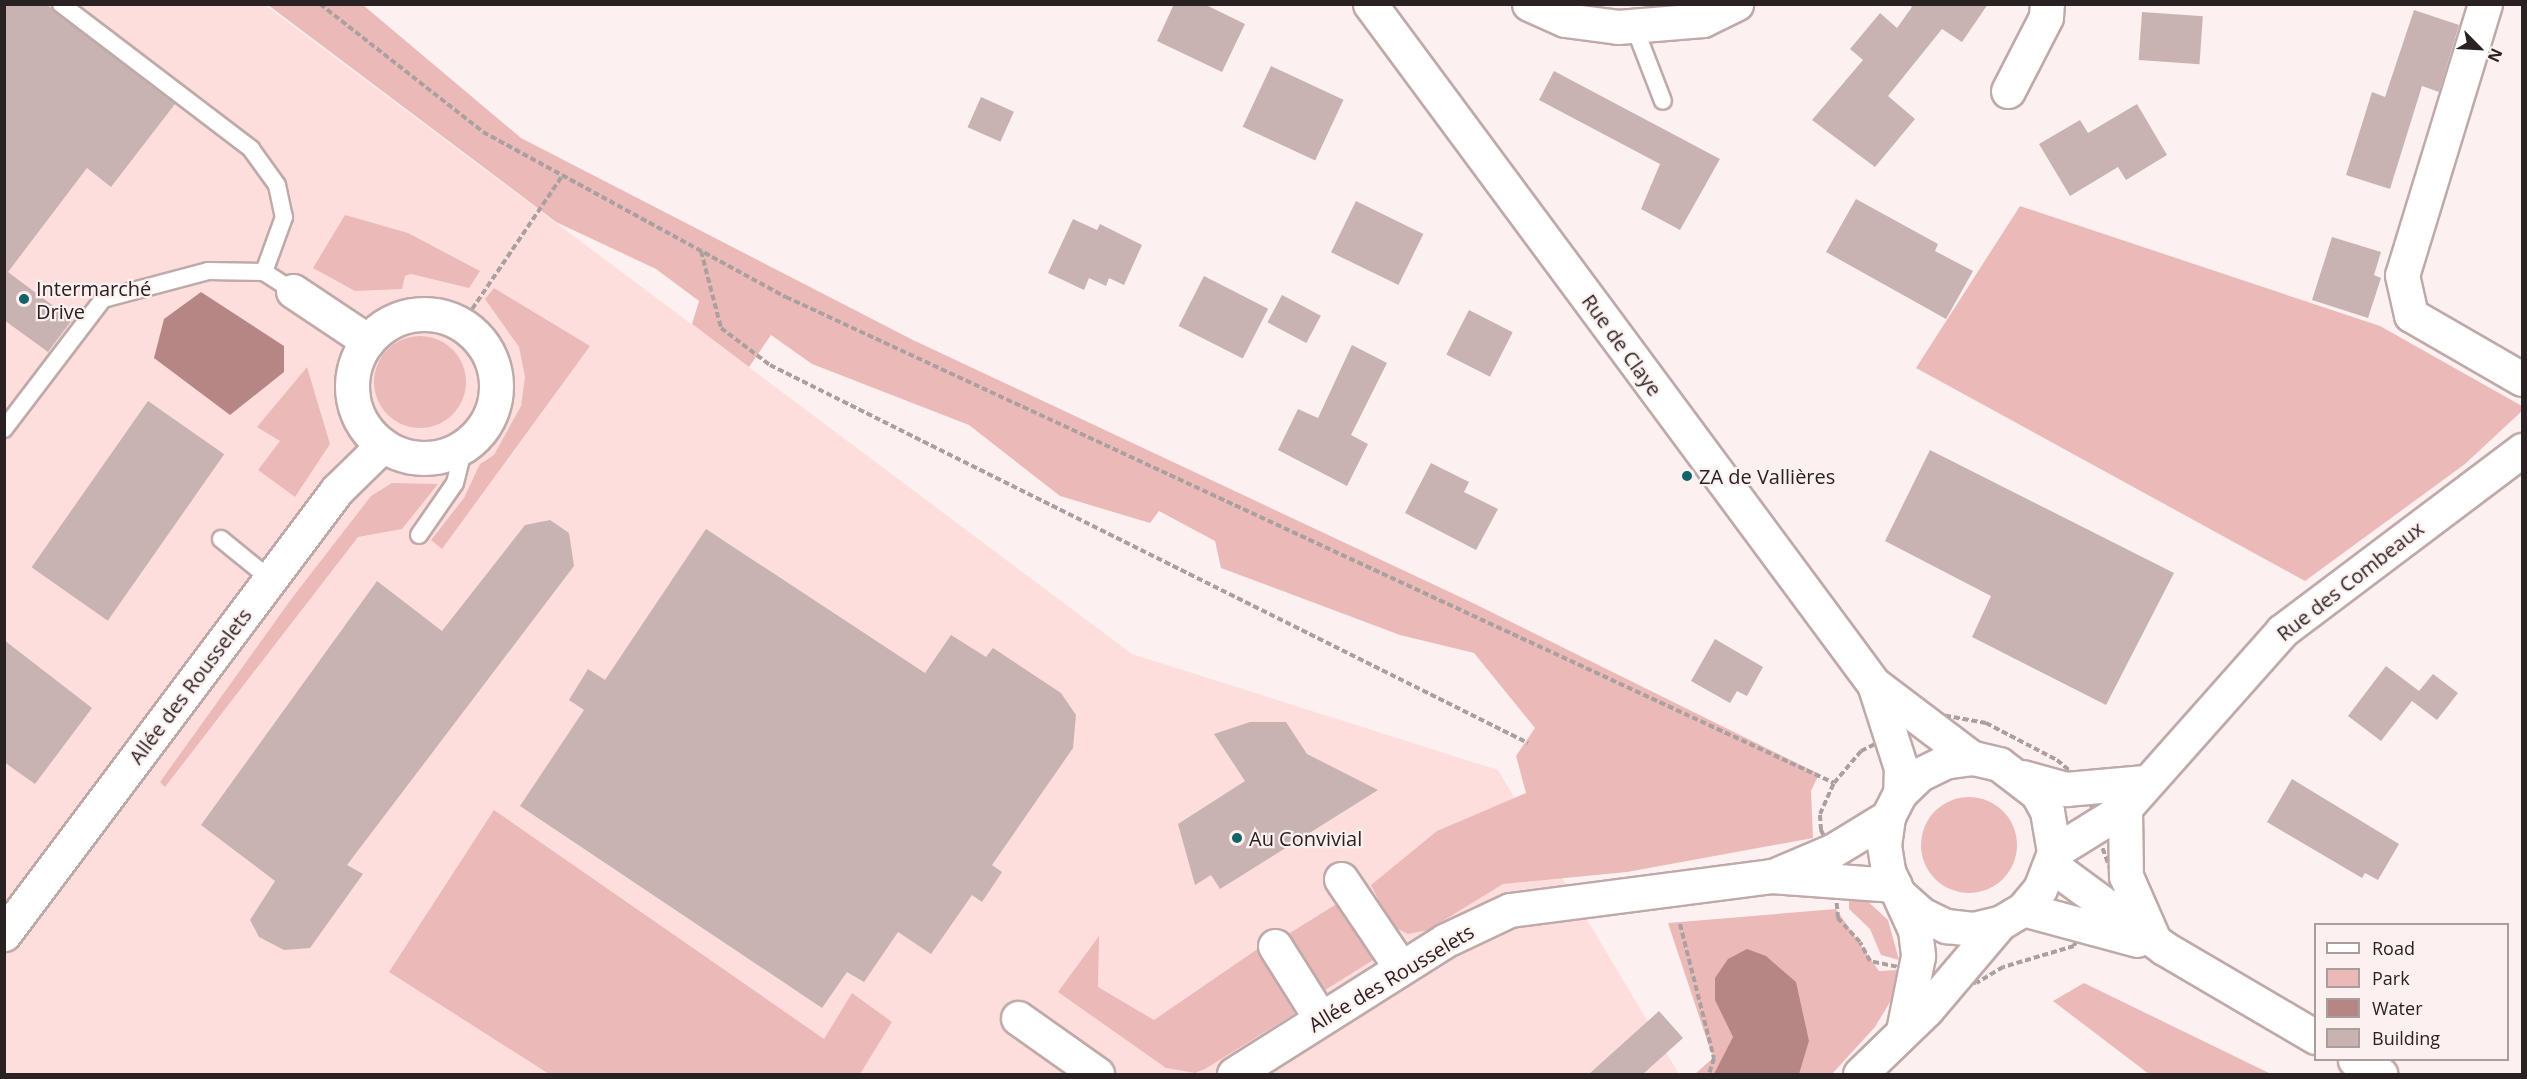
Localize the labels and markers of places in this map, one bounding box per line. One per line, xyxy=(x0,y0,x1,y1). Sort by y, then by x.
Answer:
place label: Intermarché Drive xyxy=(36,276,151,323)
marker: Intermarché Drive xyxy=(17,292,31,306)
place label: ZA de Vallières xyxy=(1699,464,1835,488)
marker: ZA de Vallières xyxy=(1680,469,1694,483)
place label: Au Convivial xyxy=(1249,826,1362,850)
marker: Au Convivial xyxy=(1230,831,1244,845)

